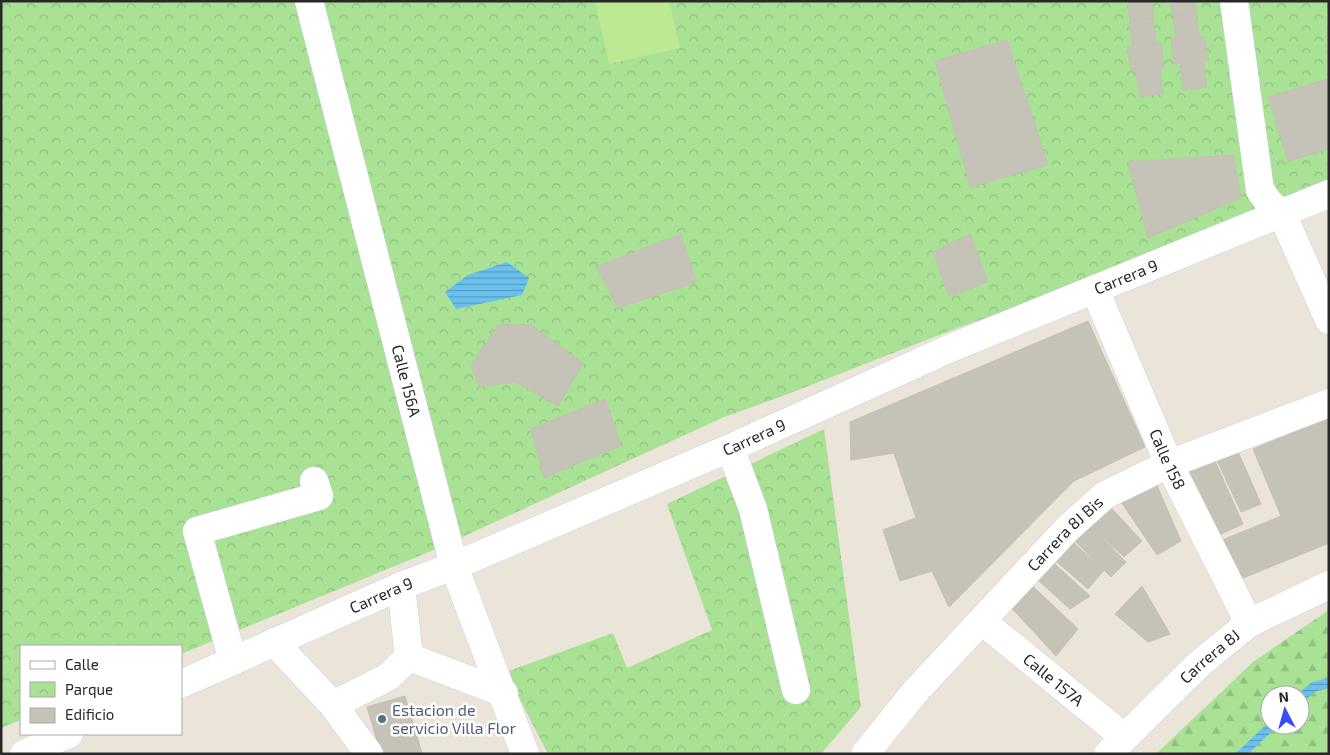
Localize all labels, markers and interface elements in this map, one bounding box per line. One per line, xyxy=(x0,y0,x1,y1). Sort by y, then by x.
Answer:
street label: Carrera 9 xyxy=(1091,255,1160,298)
street label: Calle 156A xyxy=(389,343,425,419)
street label: Carrera 9 xyxy=(719,414,788,459)
street label: Calle 158 xyxy=(1146,426,1190,492)
street label: Carrera 8J Bis xyxy=(1023,492,1106,575)
street label: Carrera 9 xyxy=(346,573,415,617)
street label: Carrera 8J xyxy=(1175,625,1243,687)
legend xyxy=(20,645,182,735)
street label: Calle 157A xyxy=(1020,649,1088,709)
text: Calle xyxy=(65,655,99,673)
text: Parque xyxy=(65,680,113,698)
north arrow xyxy=(1260,685,1310,735)
text: N xyxy=(1278,688,1290,706)
place label: Estacion de servicio Villa Flor xyxy=(392,700,517,737)
text: Edificio xyxy=(65,705,114,723)
marker: Estacion de servicio Villa Flor xyxy=(376,713,388,725)

